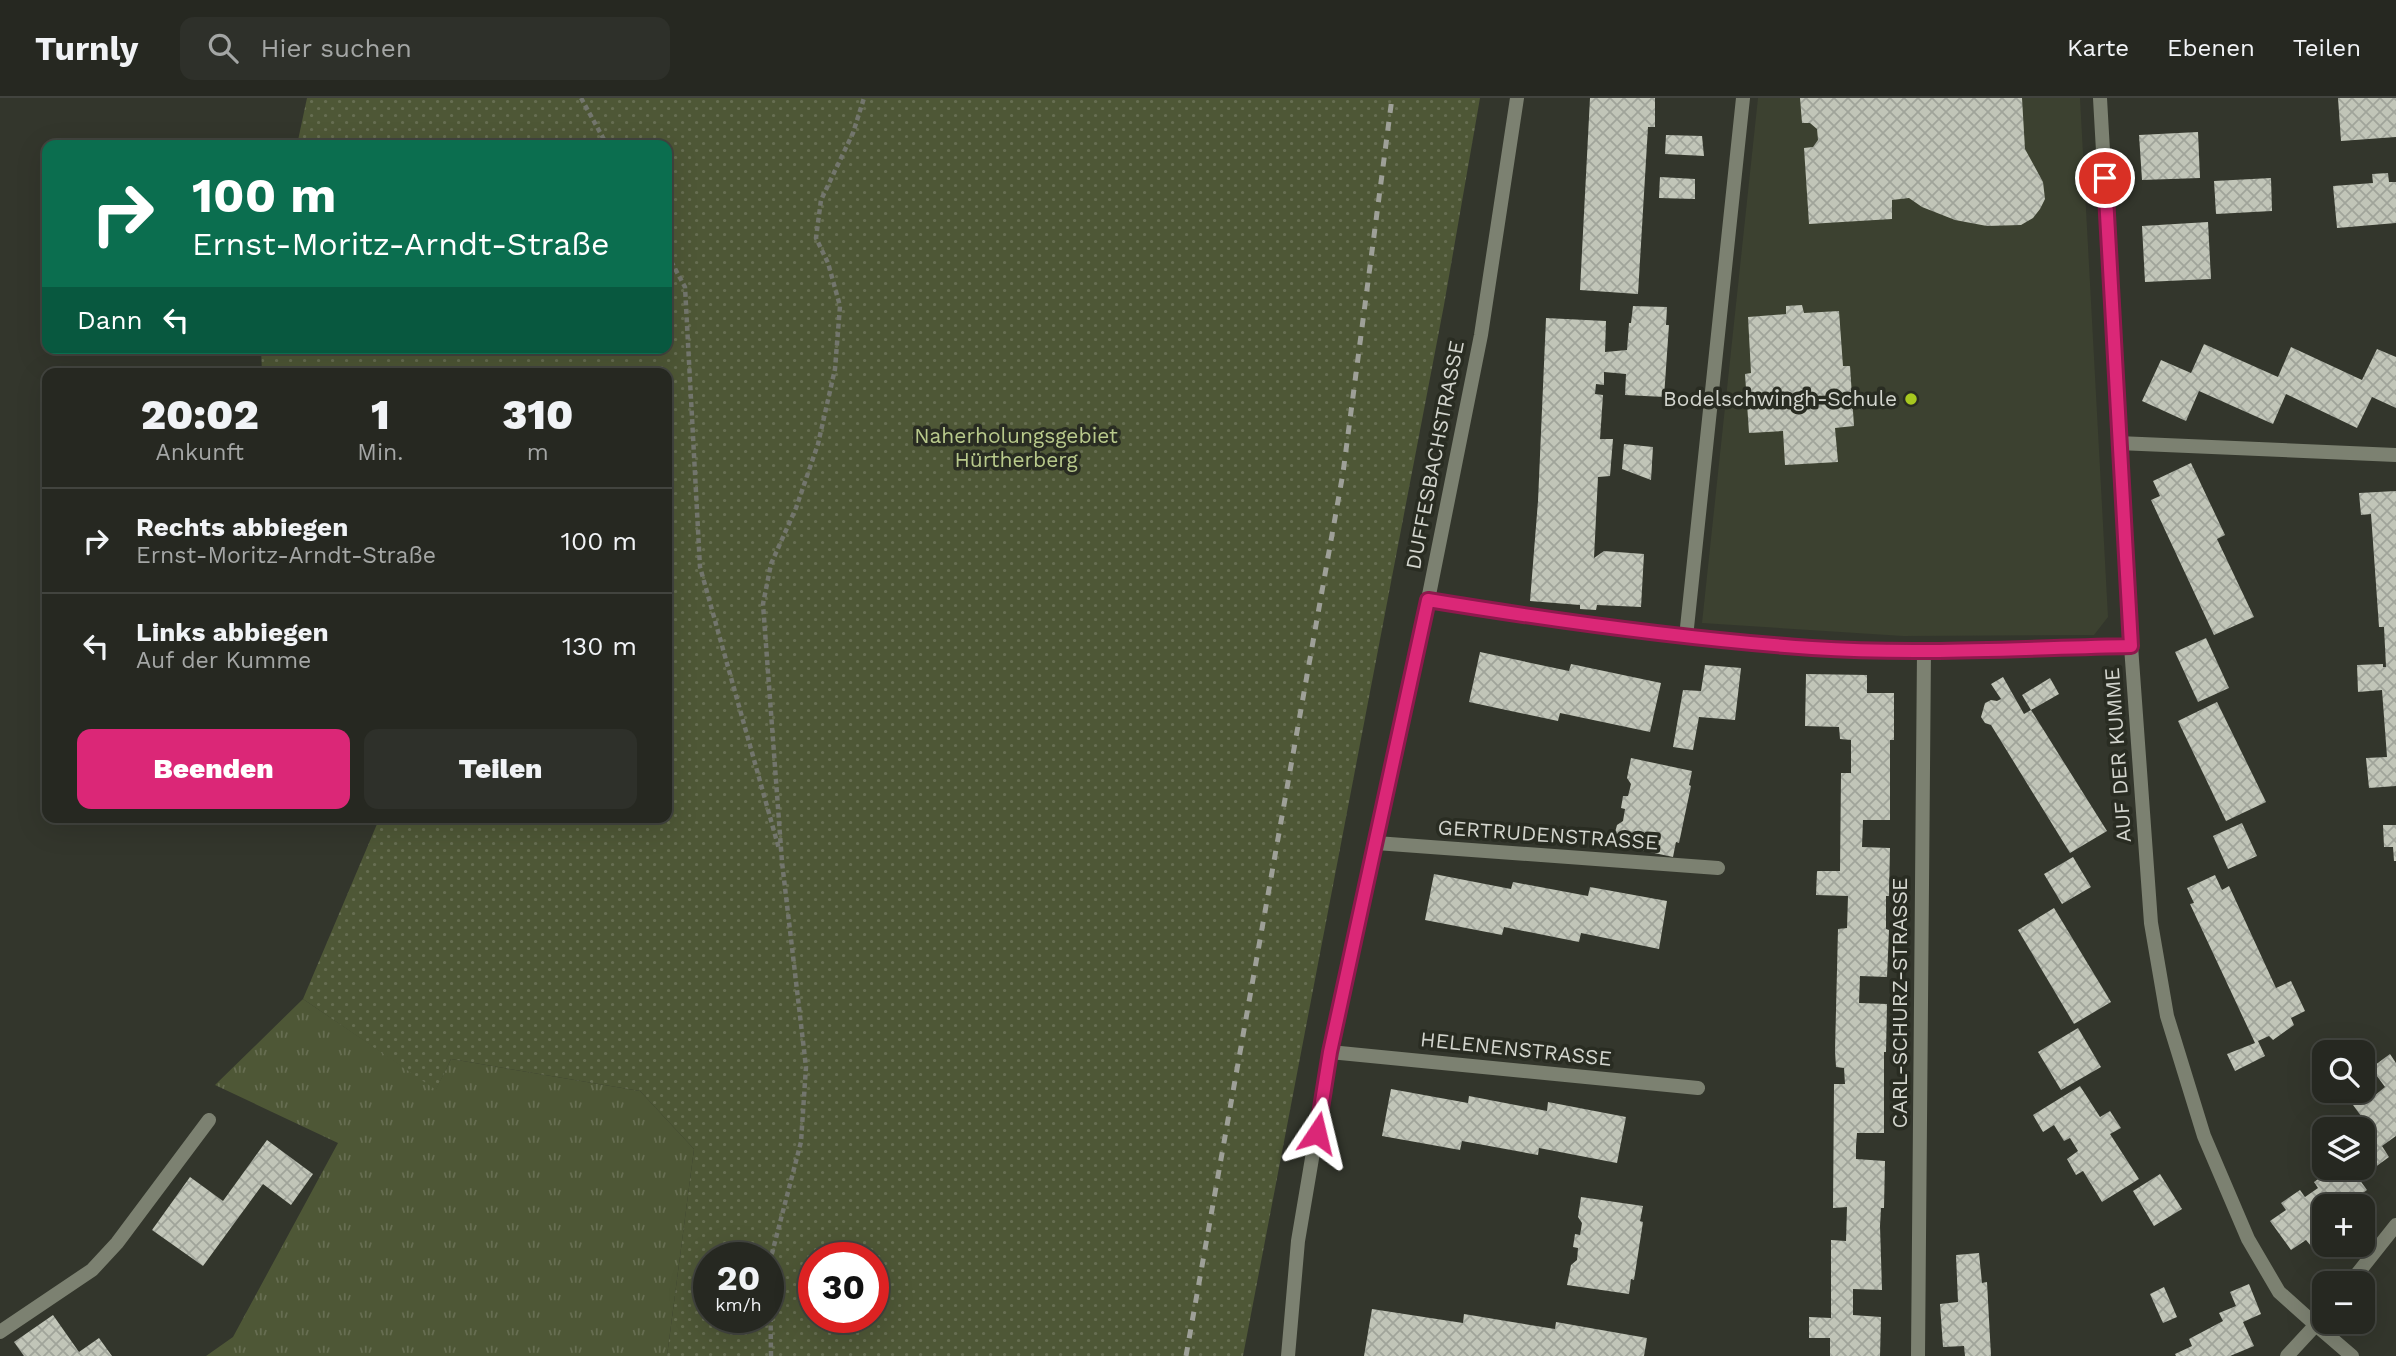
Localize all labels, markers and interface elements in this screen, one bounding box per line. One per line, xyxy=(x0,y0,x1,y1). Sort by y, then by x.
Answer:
search box xyxy=(180,17,670,80)
text: Turnly xyxy=(35,29,138,68)
icon: search xyxy=(204,29,242,67)
text: Hier suchen xyxy=(260,33,412,63)
text: Karte xyxy=(2067,34,2129,62)
text: Ebenen xyxy=(2167,34,2255,62)
text: Teilen xyxy=(2293,34,2361,62)
pin xyxy=(2075,148,2135,208)
icon: arrive xyxy=(2086,159,2124,197)
text: 100 m xyxy=(192,166,336,224)
icon: right xyxy=(77,168,168,259)
text: Ernst-Moritz-Arndt-Straße xyxy=(192,225,610,263)
icon: left xyxy=(157,301,195,339)
text: Dann xyxy=(77,305,143,335)
street label: DUFFESBACHSTRASSE xyxy=(1400,338,1469,572)
place label: Bodelschwingh-Schule xyxy=(1663,386,1897,411)
text: 20:02 xyxy=(141,390,259,439)
text: 1 xyxy=(371,390,390,439)
text: 310 xyxy=(502,390,573,439)
marker: Bodelschwingh-Schule xyxy=(1903,391,1919,407)
park label: Naherholungsgebiet Hürtherberg xyxy=(914,423,1118,472)
text: Ankunft xyxy=(156,439,244,466)
text: Min. xyxy=(357,439,403,466)
text: m xyxy=(527,439,549,466)
text: Rechts abbiegen xyxy=(136,512,348,542)
icon: right xyxy=(77,522,115,560)
text: 100 m xyxy=(561,526,637,556)
text: Ernst-Moritz-Arndt-Straße xyxy=(136,542,436,569)
text: Links abbiegen xyxy=(136,617,329,647)
icon: left xyxy=(77,627,115,665)
text: 130 m xyxy=(562,631,637,661)
text: Auf der Kumme xyxy=(136,647,311,674)
street label: AUF DER KUMME xyxy=(2099,667,2136,843)
button: Beenden xyxy=(77,729,350,809)
button: Teilen xyxy=(364,729,637,809)
street label: GERTRUDENSTRASSE xyxy=(1437,814,1659,855)
street label: CARL-SCHURZ-STRASSE xyxy=(1887,878,1912,1128)
street label: HELENENSTRASSE xyxy=(1419,1026,1613,1071)
map controls xyxy=(2312,1040,2375,1334)
button: search xyxy=(2312,1040,2375,1103)
position arrow xyxy=(1280,1096,1354,1170)
button: layers xyxy=(2312,1117,2375,1180)
button: + xyxy=(2312,1194,2375,1257)
speed limit sign: 30 xyxy=(798,1242,889,1333)
text: 20 xyxy=(717,1257,760,1299)
button: − xyxy=(2312,1271,2375,1334)
text: km/h xyxy=(715,1294,762,1315)

